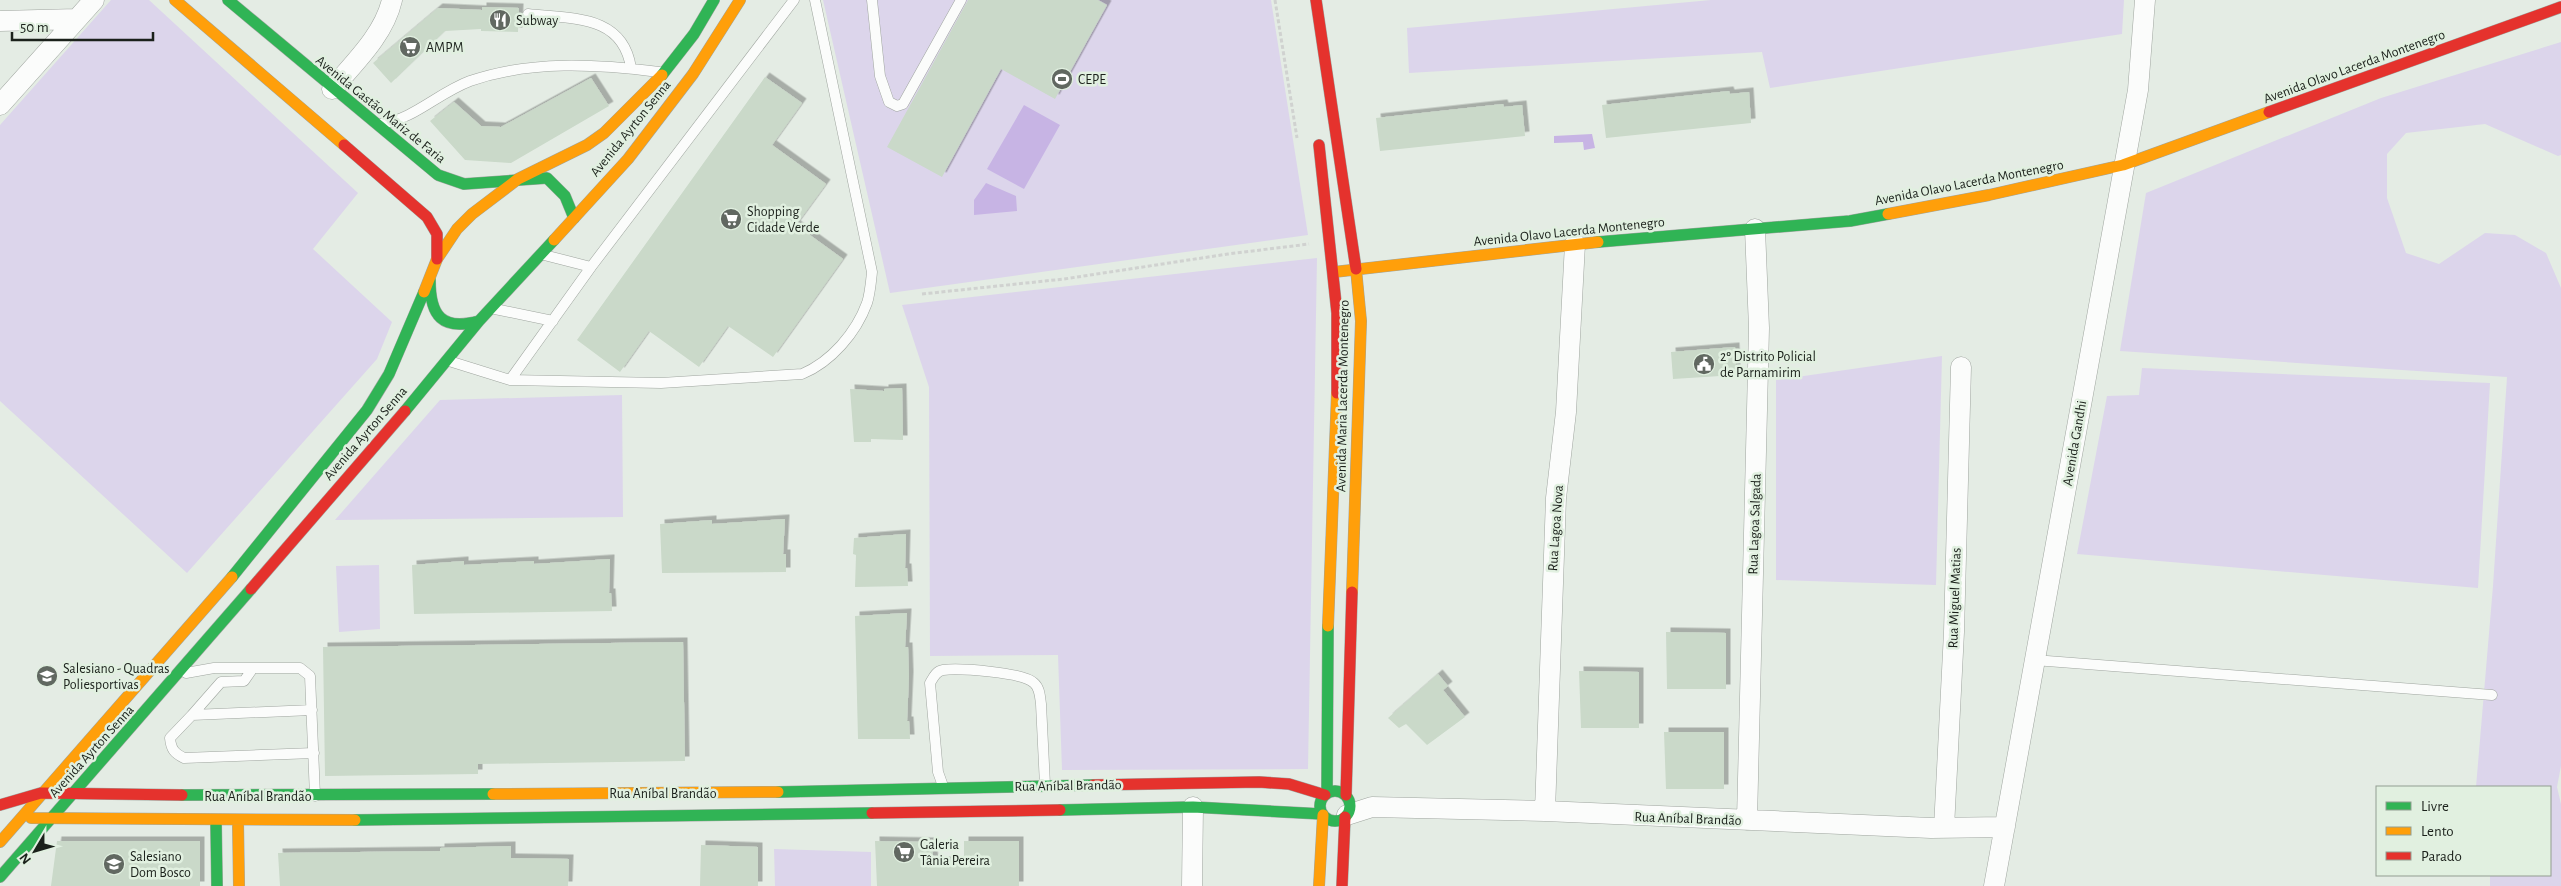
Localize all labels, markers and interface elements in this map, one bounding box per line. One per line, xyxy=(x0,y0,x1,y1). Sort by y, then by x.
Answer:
restaurant icon: Subway xyxy=(488,8,512,32)
scale bar xyxy=(12,10,154,42)
place label: Subway xyxy=(516,14,558,28)
text: 50 m xyxy=(20,20,49,35)
street label: Avenida Olavo Lacerda Montenegro xyxy=(2262,27,2447,106)
supermarket icon: AMPM xyxy=(398,35,422,59)
place label: AMPM xyxy=(426,41,463,55)
street label: Avenida Gastão Mariz de Faria xyxy=(313,53,448,167)
sports icon: CEPE xyxy=(1050,67,1074,91)
place label: CEPE xyxy=(1078,73,1106,87)
street label: Avenida Ayrton Senna xyxy=(588,78,674,179)
street label: Avenida Olavo Lacerda Montenegro xyxy=(1874,158,2065,208)
place label: Shopping Cidade Verde xyxy=(747,205,819,235)
supermarket icon: Shopping Cidade Verde xyxy=(719,207,743,231)
street label: Avenida Olavo Lacerda Montenegro xyxy=(1473,215,1665,249)
street label: Avenida Maria Lacerda Montenegro xyxy=(1334,300,1352,492)
place label: 2º Distrito Policial de Parnamirim xyxy=(1720,350,1816,380)
public building icon: 2º Distrito Policial de Parnamirim xyxy=(1692,352,1716,376)
street label: Avenida Ayrton Senna xyxy=(321,384,410,483)
street label: Avenida Gandhi xyxy=(2061,399,2089,487)
street label: Rua Lagoa Salgada xyxy=(1746,473,1764,575)
street label: Rua Lagoa Nova xyxy=(1546,484,1566,572)
street label: Rua Miguel Matias xyxy=(1946,547,1964,649)
place label: Salesiano - Quadras Poliesportivas xyxy=(63,662,169,692)
school or university icon: Salesiano - Quadras Poliesportivas xyxy=(35,664,59,688)
street label: Avenida Ayrton Senna xyxy=(47,702,137,801)
street label: Rua Aníbal Brandão xyxy=(1014,778,1122,794)
legend xyxy=(2376,786,2551,876)
street label: Rua Aníbal Brandão xyxy=(609,787,717,801)
street label: Rua Aníbal Brandão xyxy=(204,790,312,804)
text: Livre xyxy=(2421,799,2449,814)
street label: Rua Aníbal Brandão xyxy=(1634,810,1742,828)
text: Lento xyxy=(2421,824,2454,839)
north arrow xyxy=(10,826,60,876)
place label: Galeria Tânia Pereira xyxy=(920,838,991,868)
supermarket icon: Galeria Tânia Pereira xyxy=(892,840,916,864)
text: Parado xyxy=(2421,849,2462,864)
text: N xyxy=(17,850,34,867)
place label: Salesiano Dom Bosco xyxy=(130,850,191,880)
school or university icon: Salesiano Dom Bosco xyxy=(102,852,126,876)

